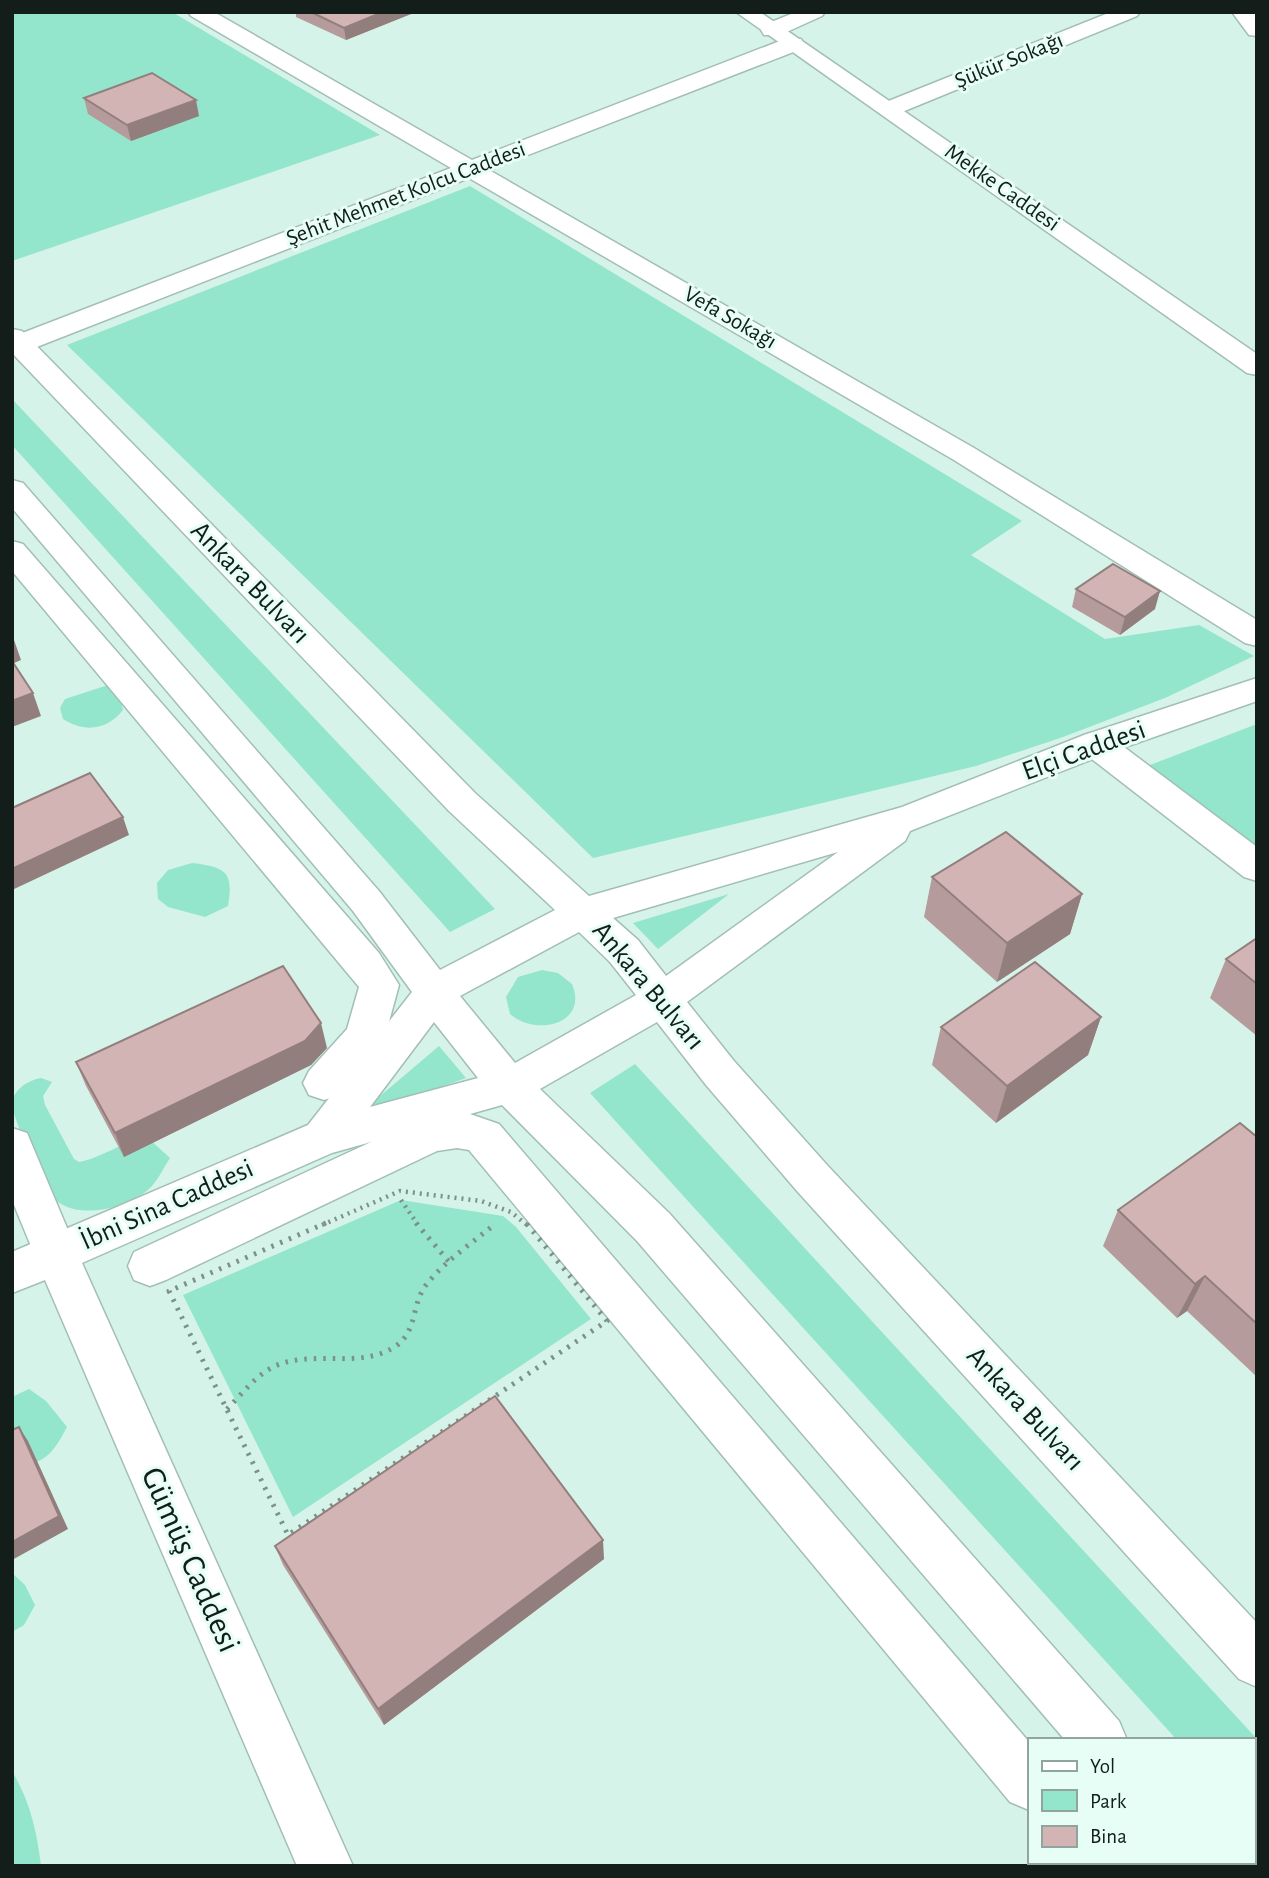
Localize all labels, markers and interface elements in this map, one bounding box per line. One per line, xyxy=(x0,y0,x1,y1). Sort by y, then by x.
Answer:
street label: Şükür Sokağı xyxy=(951,29,1067,93)
street label: Şehit Mehmet Kolcu Caddesi xyxy=(283,138,529,250)
street label: Mekke Caddesi xyxy=(940,140,1064,236)
street label: Vefa Sokağı xyxy=(680,282,780,354)
street label: Ankara Bulvarı xyxy=(185,517,315,649)
street label: Elçi Caddesi xyxy=(1019,716,1149,786)
street label: Ankara Bulvarı xyxy=(587,917,709,1055)
street label: İbni Sina Caddesi xyxy=(76,1153,258,1256)
street label: Ankara Bulvarı xyxy=(961,1342,1089,1476)
street label: Gümüş Caddesi xyxy=(135,1463,245,1657)
legend xyxy=(1028,1738,1255,1864)
text: Yol xyxy=(1090,1756,1115,1777)
text: Park xyxy=(1090,1791,1127,1812)
text: Bina xyxy=(1090,1826,1127,1847)

